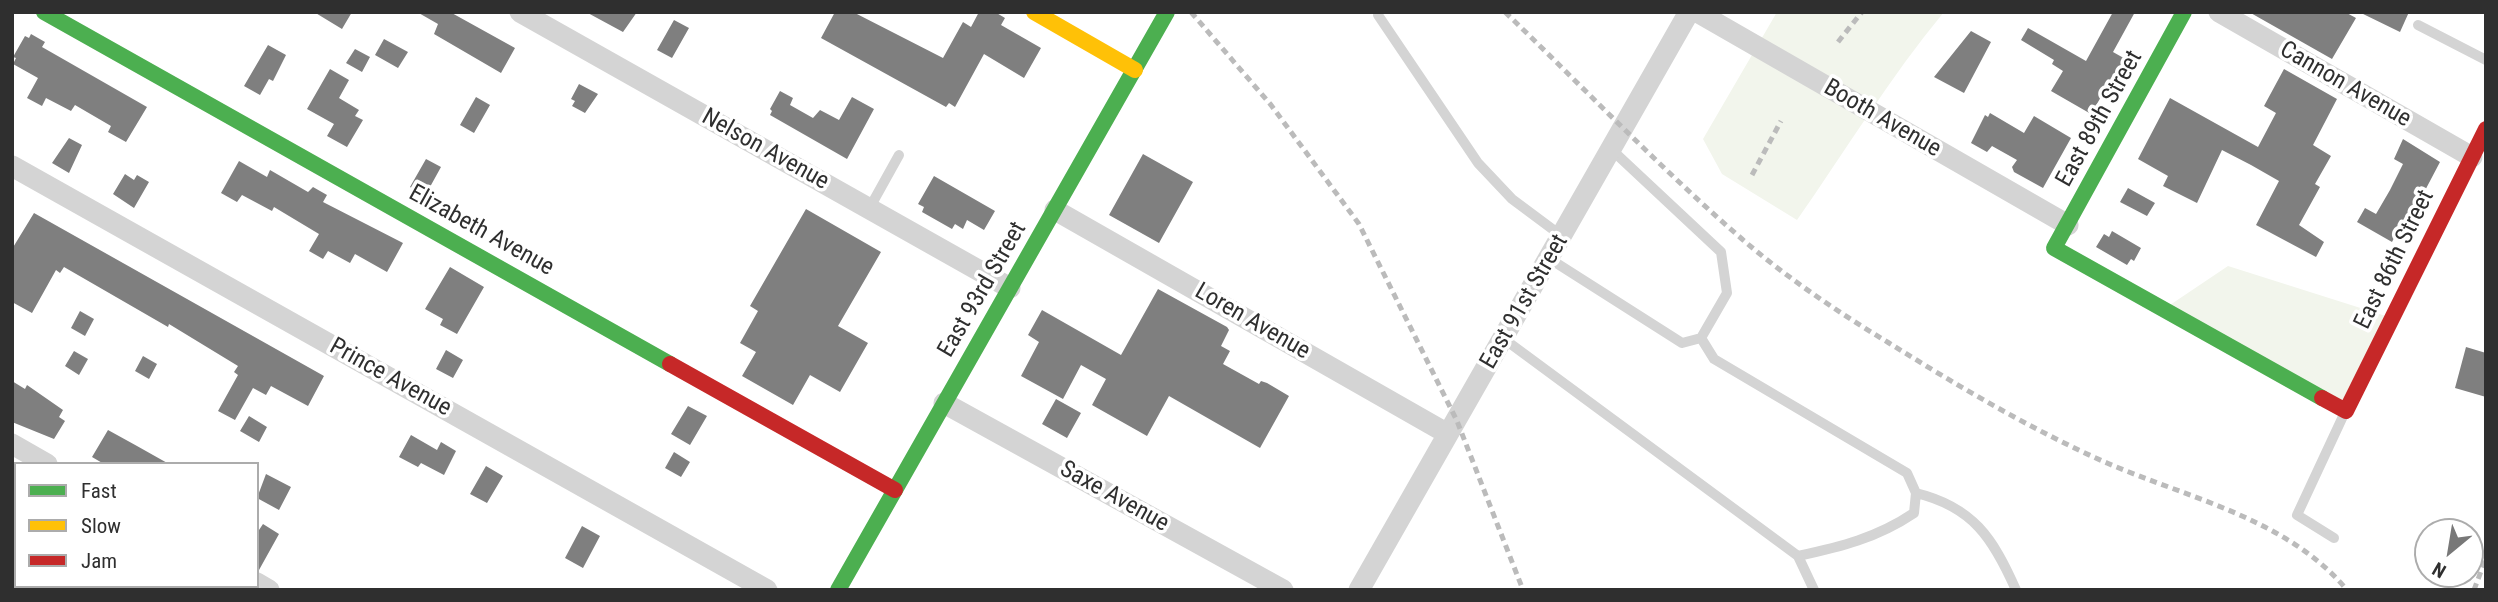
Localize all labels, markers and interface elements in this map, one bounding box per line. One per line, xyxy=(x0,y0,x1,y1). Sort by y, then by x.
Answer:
street label: Cannon Avenue xyxy=(2274,36,2416,134)
street label: East 89th Street xyxy=(2051,46,2149,192)
street label: Booth Avenue xyxy=(1818,74,1946,164)
street label: Nelson Avenue xyxy=(696,103,834,197)
street label: Elizabeth Avenue xyxy=(403,179,559,283)
street label: East 86th Street xyxy=(2349,186,2441,334)
street label: East 93rd Street xyxy=(933,217,1033,363)
street label: East 91st Street xyxy=(1475,230,1575,374)
street label: Loren Avenue xyxy=(1189,278,1315,366)
street label: Prince Avenue xyxy=(324,333,456,423)
street label: Saxe Avenue xyxy=(1055,455,1173,539)
legend xyxy=(14,462,259,588)
text: Fast xyxy=(81,479,117,503)
text: Slow xyxy=(81,514,121,538)
north arrow xyxy=(2414,518,2484,588)
text: Jam xyxy=(81,549,117,573)
text: N xyxy=(2428,557,2450,583)

